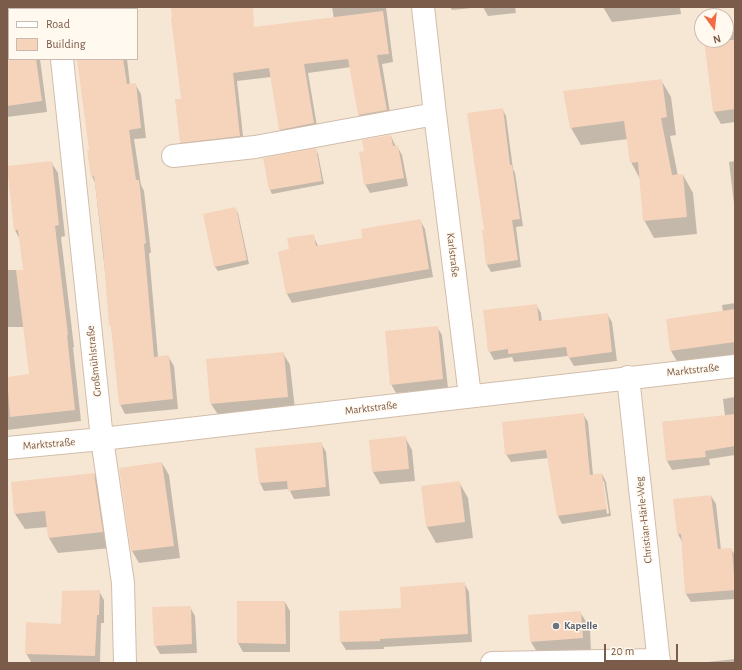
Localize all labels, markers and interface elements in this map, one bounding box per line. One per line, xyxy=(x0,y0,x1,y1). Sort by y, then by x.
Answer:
legend xyxy=(8,8,138,60)
north arrow xyxy=(694,8,734,48)
text: Road xyxy=(46,18,70,30)
text: N xyxy=(712,33,722,45)
text: Building xyxy=(46,38,86,50)
street label: Karlstraße xyxy=(444,232,462,278)
street label: Großmühlstraße xyxy=(84,325,104,397)
street label: Marktstraße xyxy=(666,361,720,379)
street label: Marktstraße xyxy=(344,398,398,418)
street label: Marktstraße xyxy=(22,435,76,453)
street label: Christian-Härle-Weg xyxy=(633,476,655,564)
place label: Kapelle xyxy=(564,619,597,633)
marker: Kapelle xyxy=(551,621,561,631)
scale bar xyxy=(606,636,680,662)
text: 20 m xyxy=(611,645,634,657)

